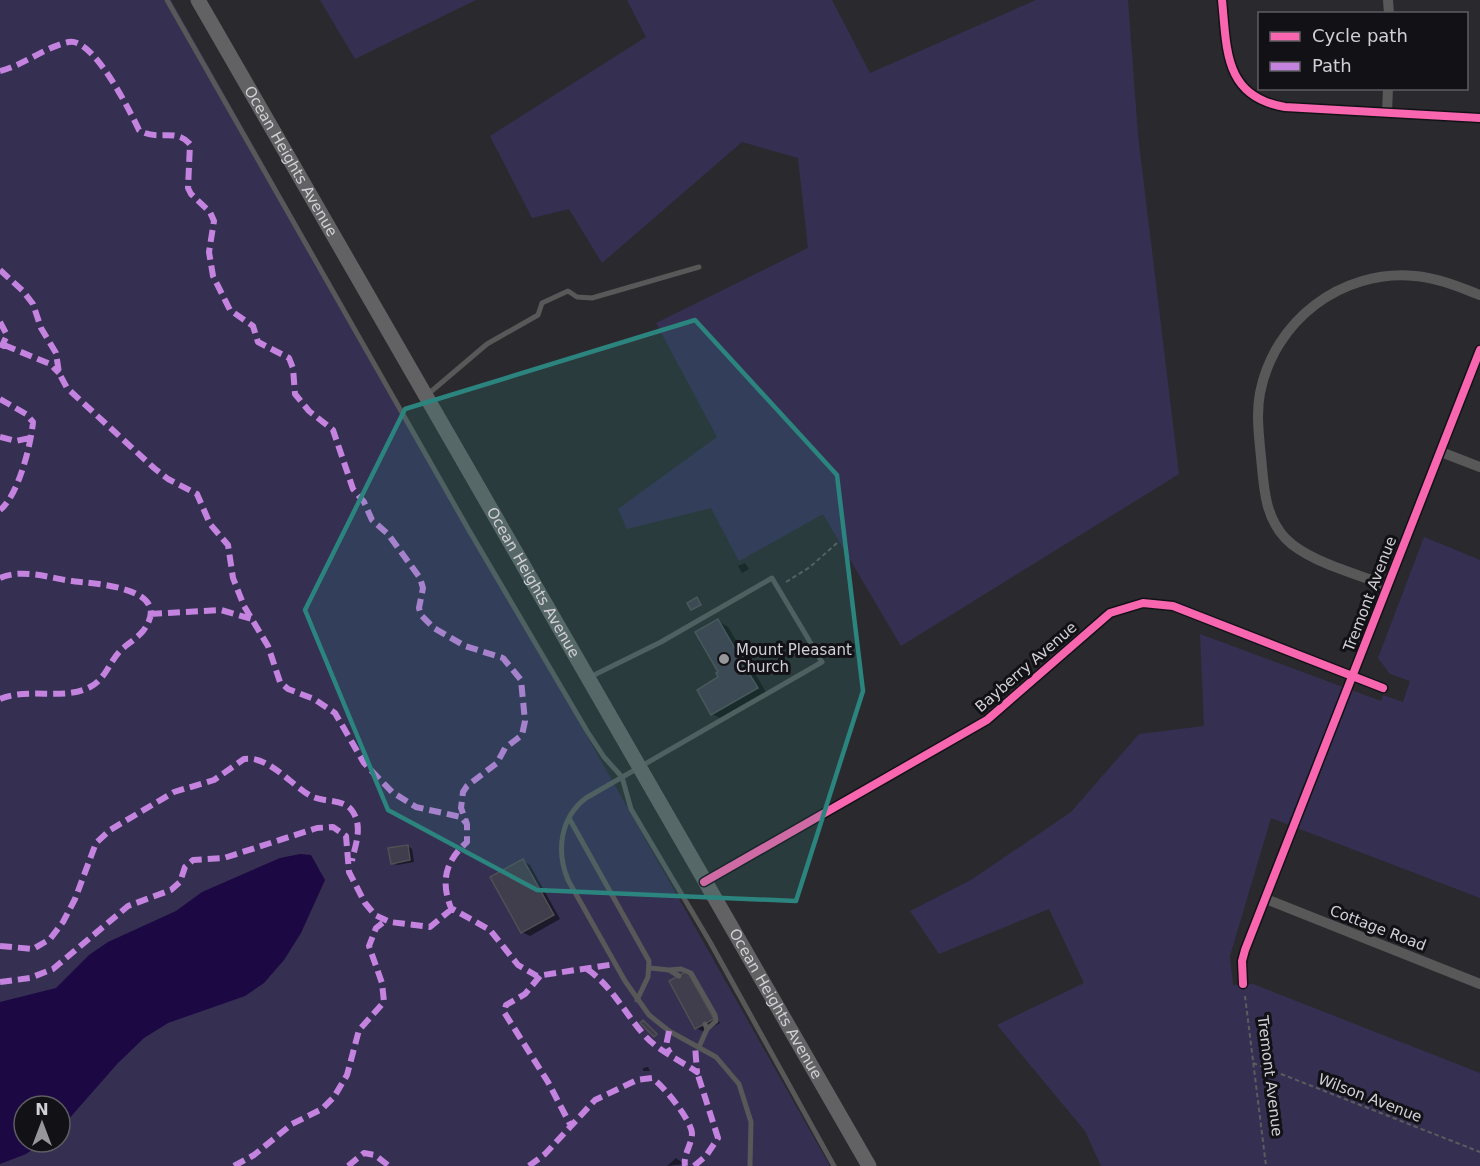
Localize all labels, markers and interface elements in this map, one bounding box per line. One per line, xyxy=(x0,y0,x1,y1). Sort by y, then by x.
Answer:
legend xyxy=(1258,12,1468,90)
text: Cycle path xyxy=(1312,25,1408,46)
text: Path xyxy=(1312,55,1352,76)
street label: Ocean Heights Avenue xyxy=(240,83,341,240)
street label: Ocean Heights Avenue xyxy=(483,504,584,661)
street label: Tremont Avenue xyxy=(1339,534,1400,655)
street label: Bayberry Avenue xyxy=(972,618,1080,716)
place label: Mount Pleasant Church xyxy=(736,641,852,676)
marker: Mount Pleasant Church xyxy=(717,652,731,666)
street label: Cottage Road xyxy=(1327,901,1429,955)
street label: Ocean Heights Avenue xyxy=(725,925,826,1082)
street label: Tremont Avenue xyxy=(1254,1014,1286,1137)
street label: Wilson Avenue xyxy=(1316,1070,1424,1126)
north arrow xyxy=(12,1094,72,1154)
text: N xyxy=(35,1100,49,1119)

